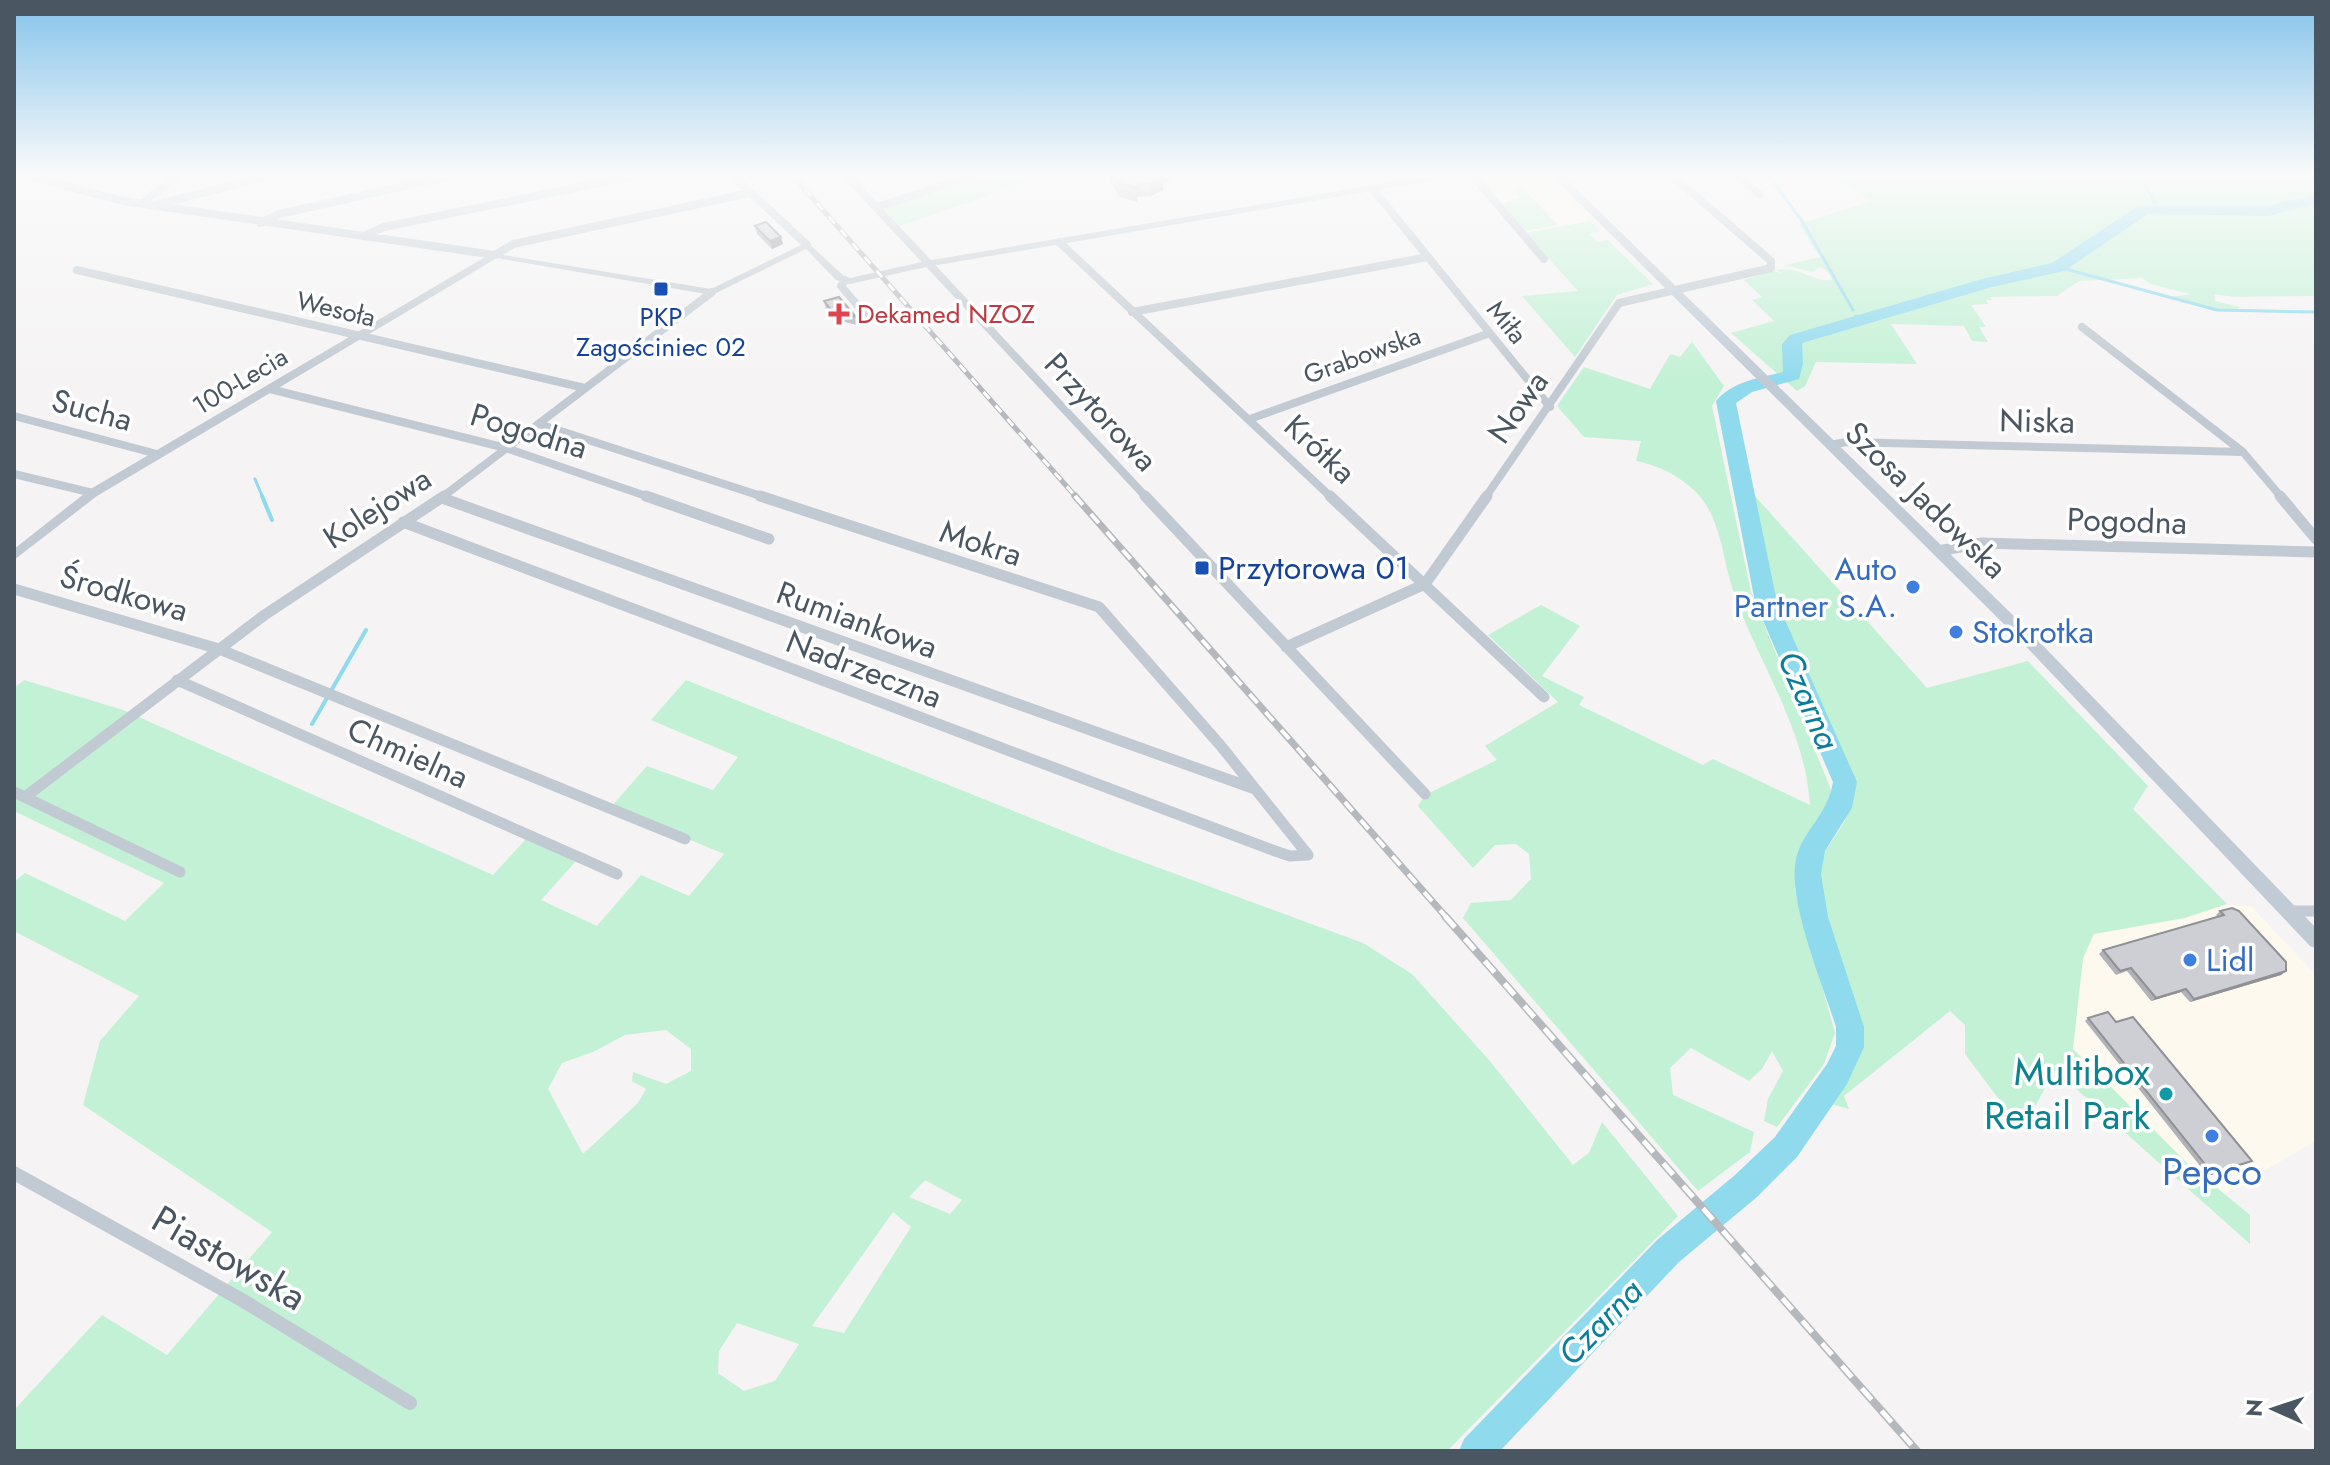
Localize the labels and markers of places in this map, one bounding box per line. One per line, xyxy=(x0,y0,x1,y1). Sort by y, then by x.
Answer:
marker: PKP Zagościniec 02 xyxy=(652,280,670,298)
place label: Dekamed NZOZ xyxy=(857,295,1035,333)
place label: PKP Zagościniec 02 xyxy=(576,298,746,366)
marker: Dekamed NZOZ xyxy=(828,303,850,325)
place label: Przytorowa 01 xyxy=(1218,545,1409,591)
place label: Auto Partner S.A. xyxy=(1734,546,1897,629)
marker: Przytorowa 01 xyxy=(1193,559,1211,577)
marker: Auto Partner S.A. xyxy=(1904,578,1922,596)
place label: Stokrotka xyxy=(1972,609,2094,655)
marker: Stokrotka xyxy=(1947,623,1965,641)
place label: Lidl xyxy=(2206,937,2254,983)
marker: Lidl xyxy=(2181,951,2199,969)
place label: Multibox Retail Park xyxy=(1984,1044,2150,1143)
marker: Multibox Retail Park xyxy=(2157,1085,2175,1103)
marker: Pepco xyxy=(2203,1127,2221,1145)
place label: Pepco xyxy=(2162,1144,2262,1199)

